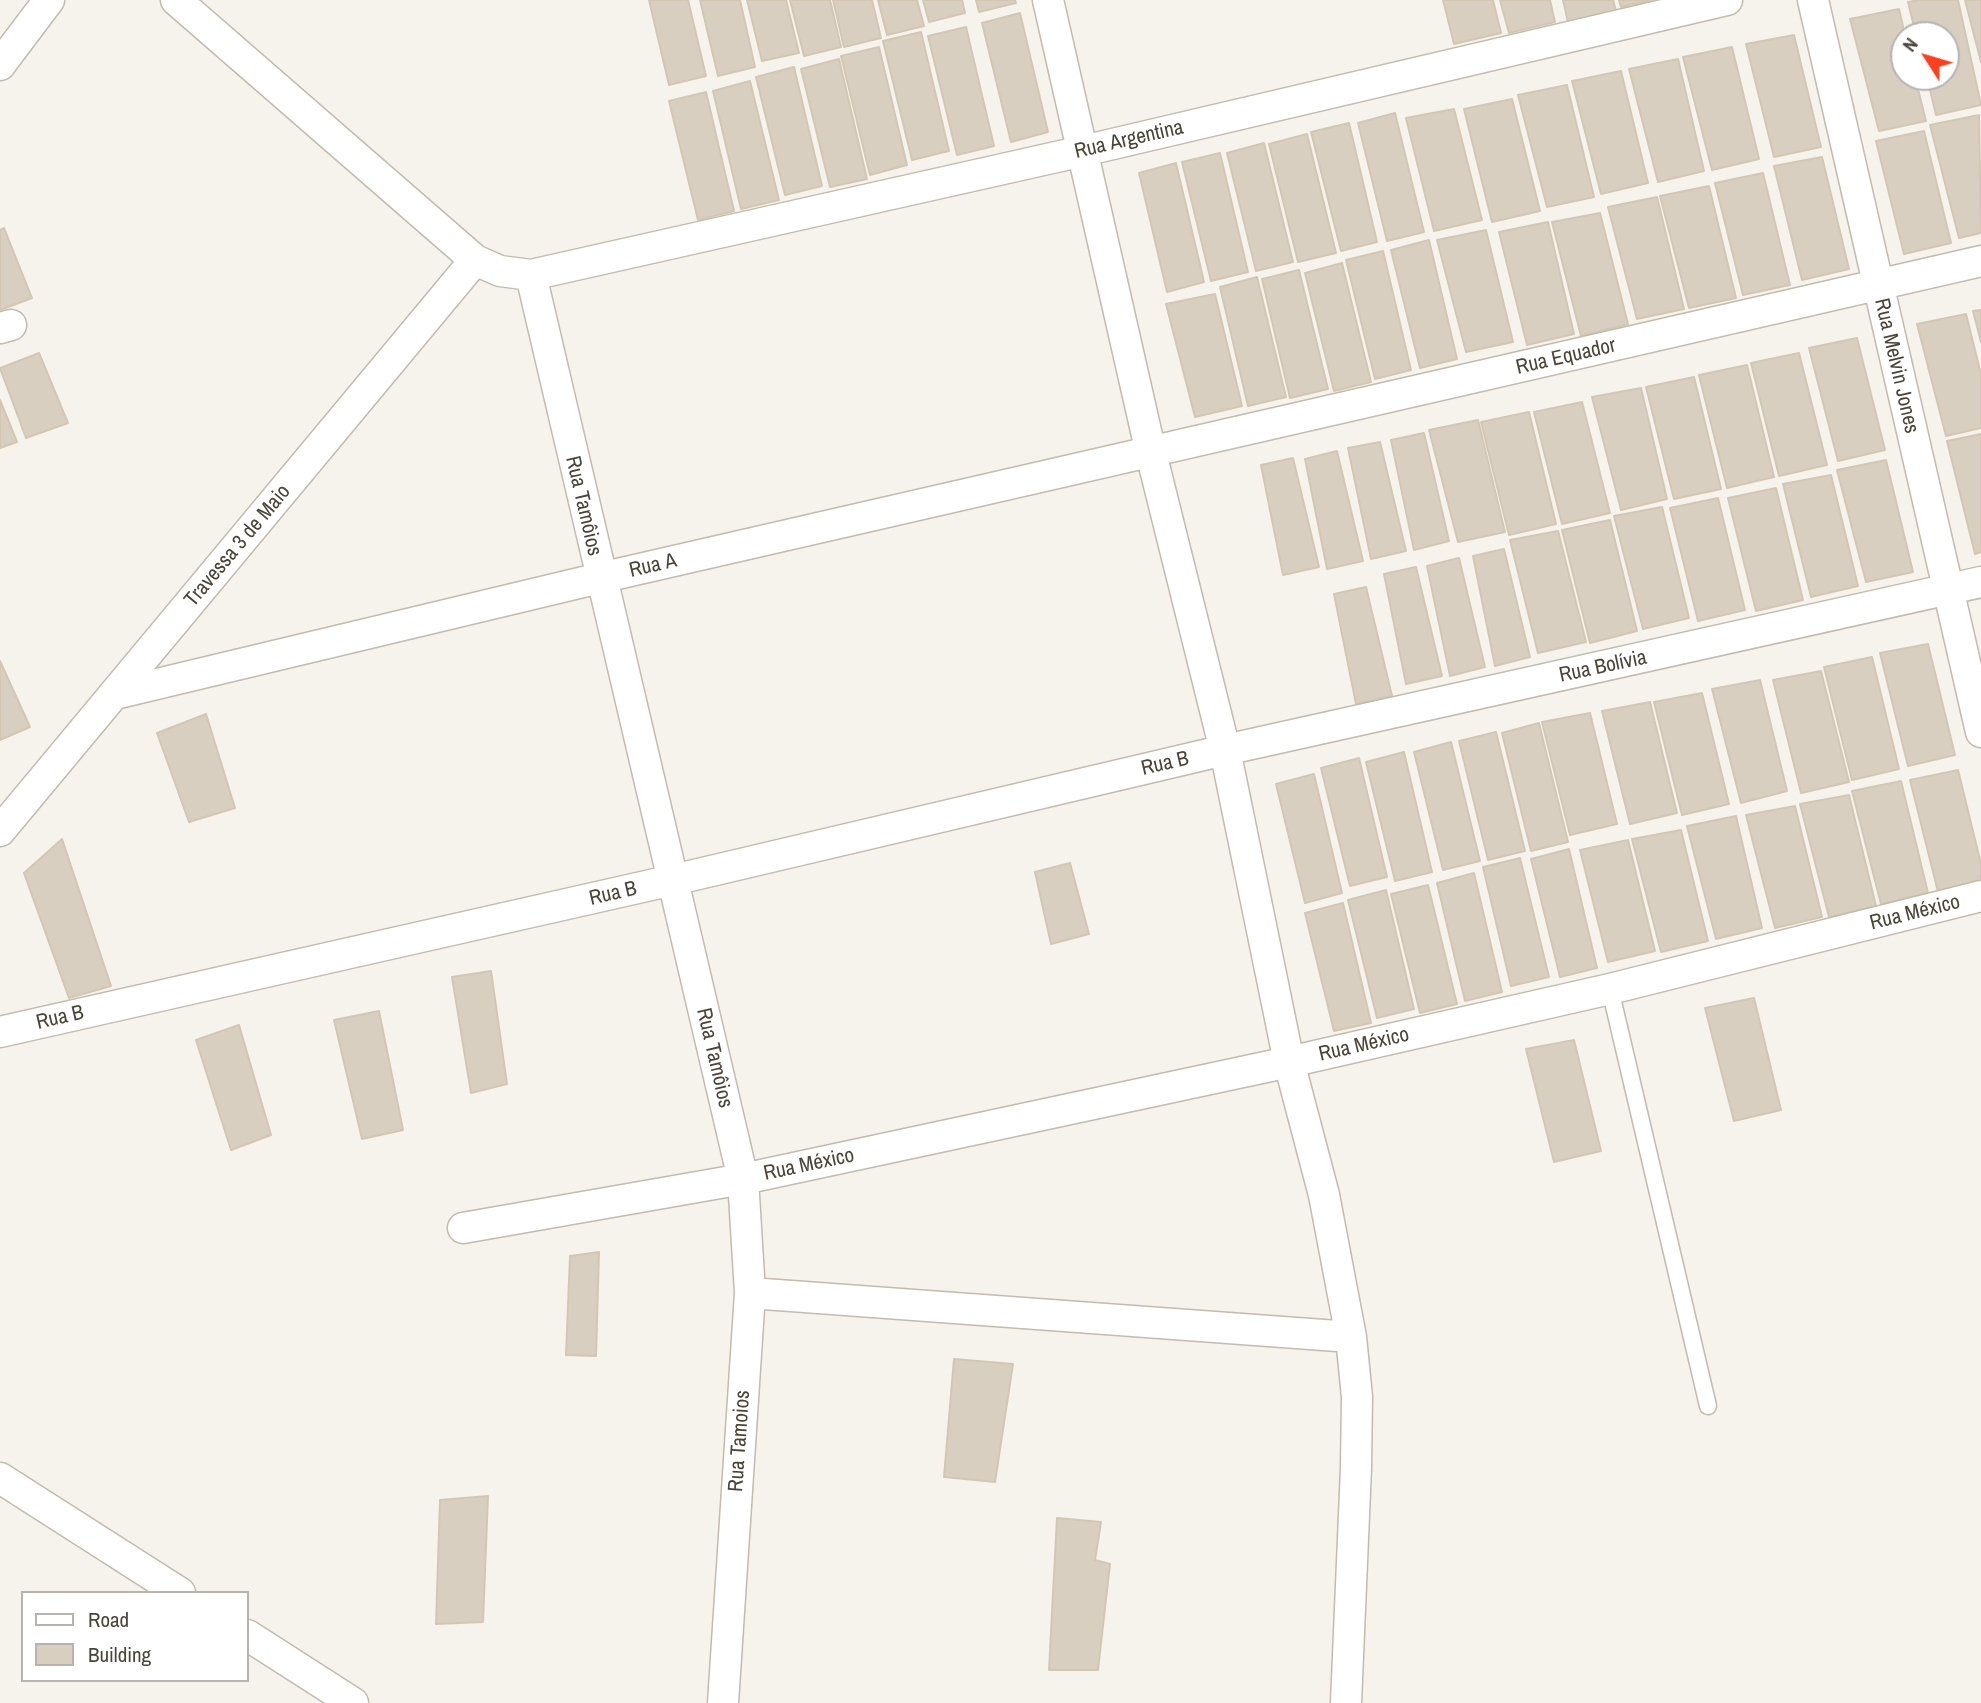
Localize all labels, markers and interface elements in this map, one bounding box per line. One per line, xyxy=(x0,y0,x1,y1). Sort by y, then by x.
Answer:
north arrow xyxy=(1890,21,1960,91)
text: N xyxy=(1896,32,1924,57)
street label: Rua Argentina xyxy=(1072,115,1186,165)
street label: Rua Melvin Jones xyxy=(1868,296,1924,436)
street label: Rua Equador xyxy=(1514,333,1618,381)
street label: Rua Tamôios xyxy=(559,454,607,558)
street label: Travessa 3 de Maio xyxy=(180,480,296,612)
street label: Rua A xyxy=(627,548,679,584)
street label: Rua Bolívia xyxy=(1557,645,1649,689)
street label: Rua B xyxy=(1139,746,1191,782)
street label: Rua B xyxy=(587,876,639,912)
street label: Rua México xyxy=(1867,890,1963,936)
street label: Rua B xyxy=(34,1000,86,1036)
street label: Rua Tamôios xyxy=(690,1006,738,1110)
street label: Rua México xyxy=(1316,1022,1412,1068)
street label: Rua México xyxy=(761,1143,857,1187)
street label: Rua Tamoios xyxy=(724,1389,756,1493)
legend xyxy=(21,1591,248,1682)
text: Road xyxy=(88,1605,129,1634)
text: Building xyxy=(88,1640,151,1669)

